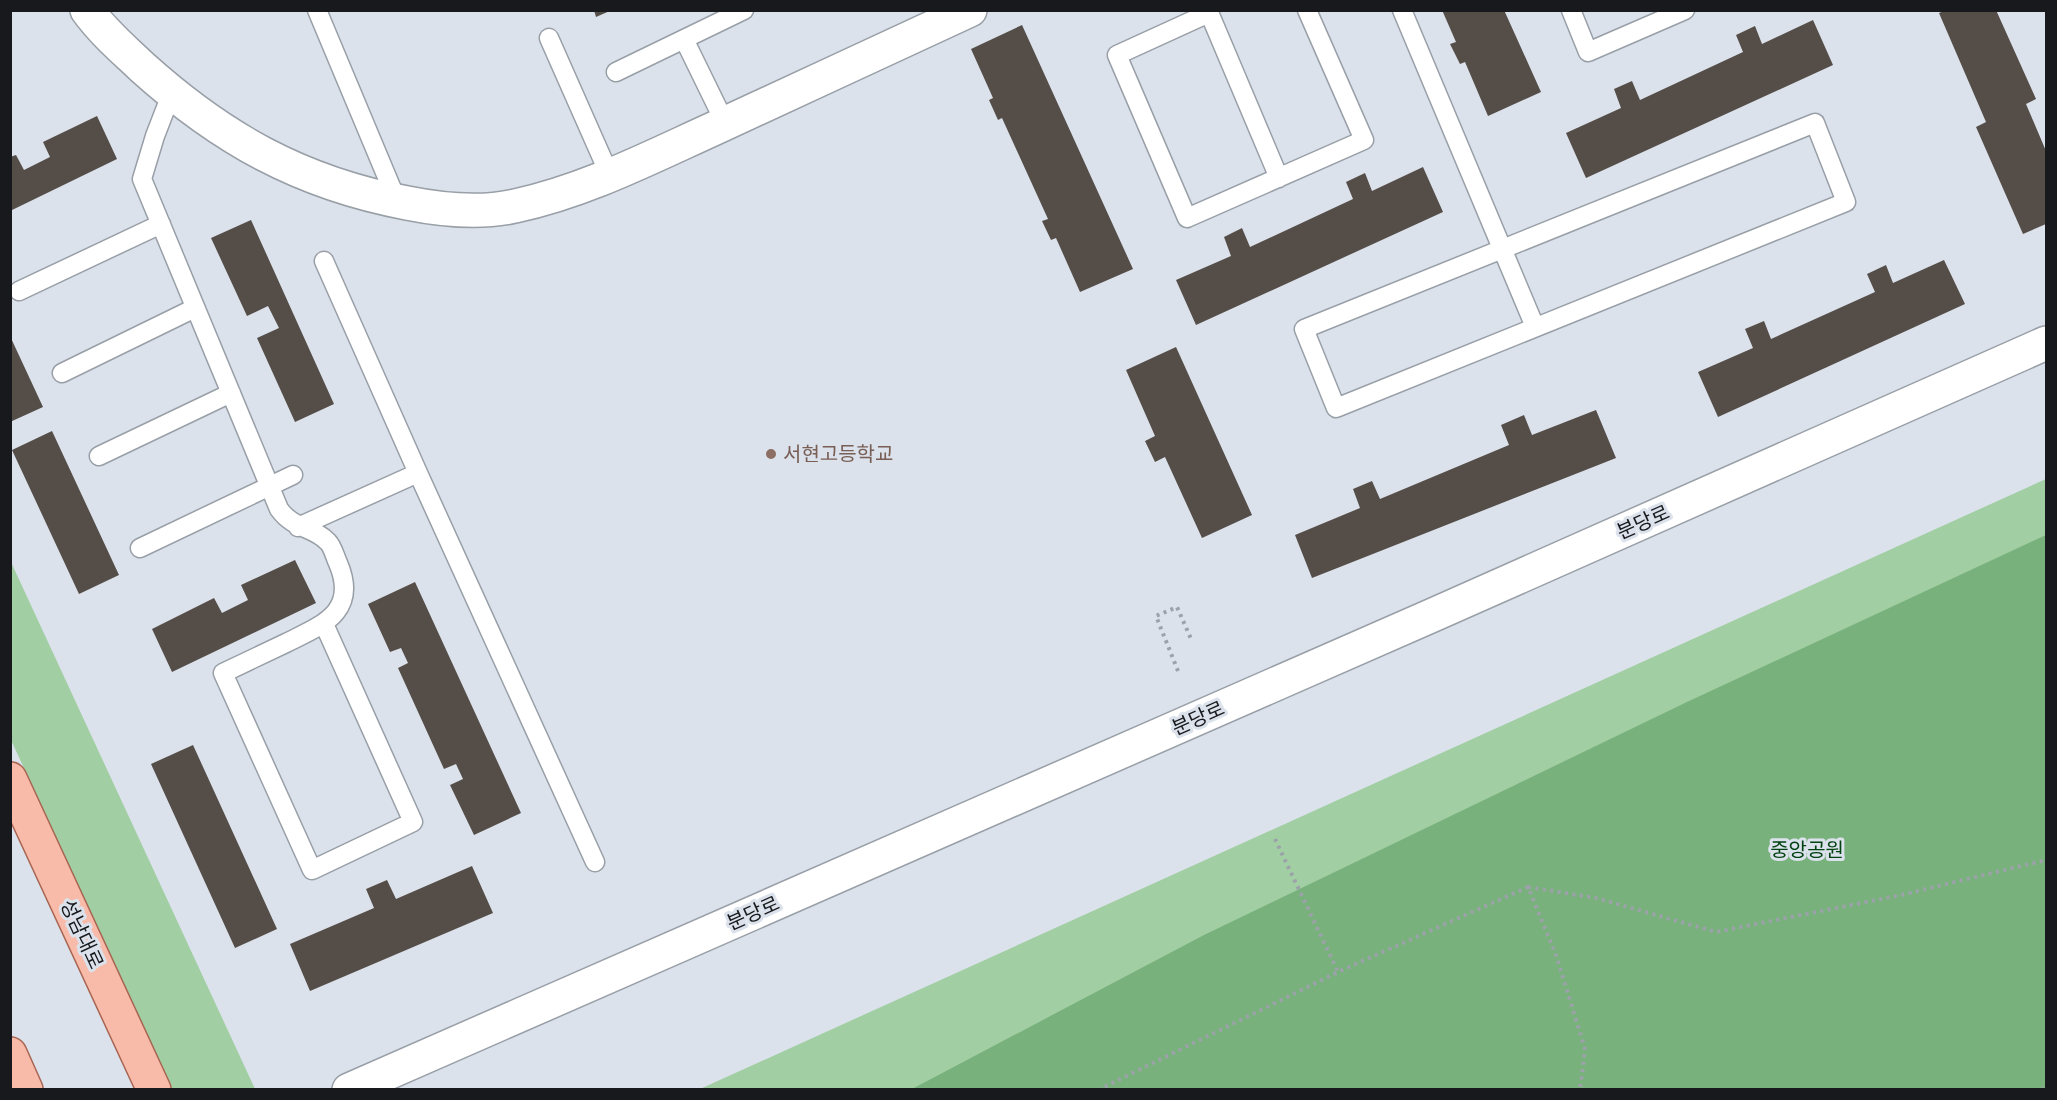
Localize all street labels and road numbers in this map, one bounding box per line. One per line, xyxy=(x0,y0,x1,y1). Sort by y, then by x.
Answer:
street label: 분당로 xyxy=(1612,499,1674,545)
street label: 분당로 xyxy=(1167,695,1229,741)
street label: 분당로 xyxy=(722,890,784,936)
street label: 성남대로 xyxy=(55,895,109,973)

